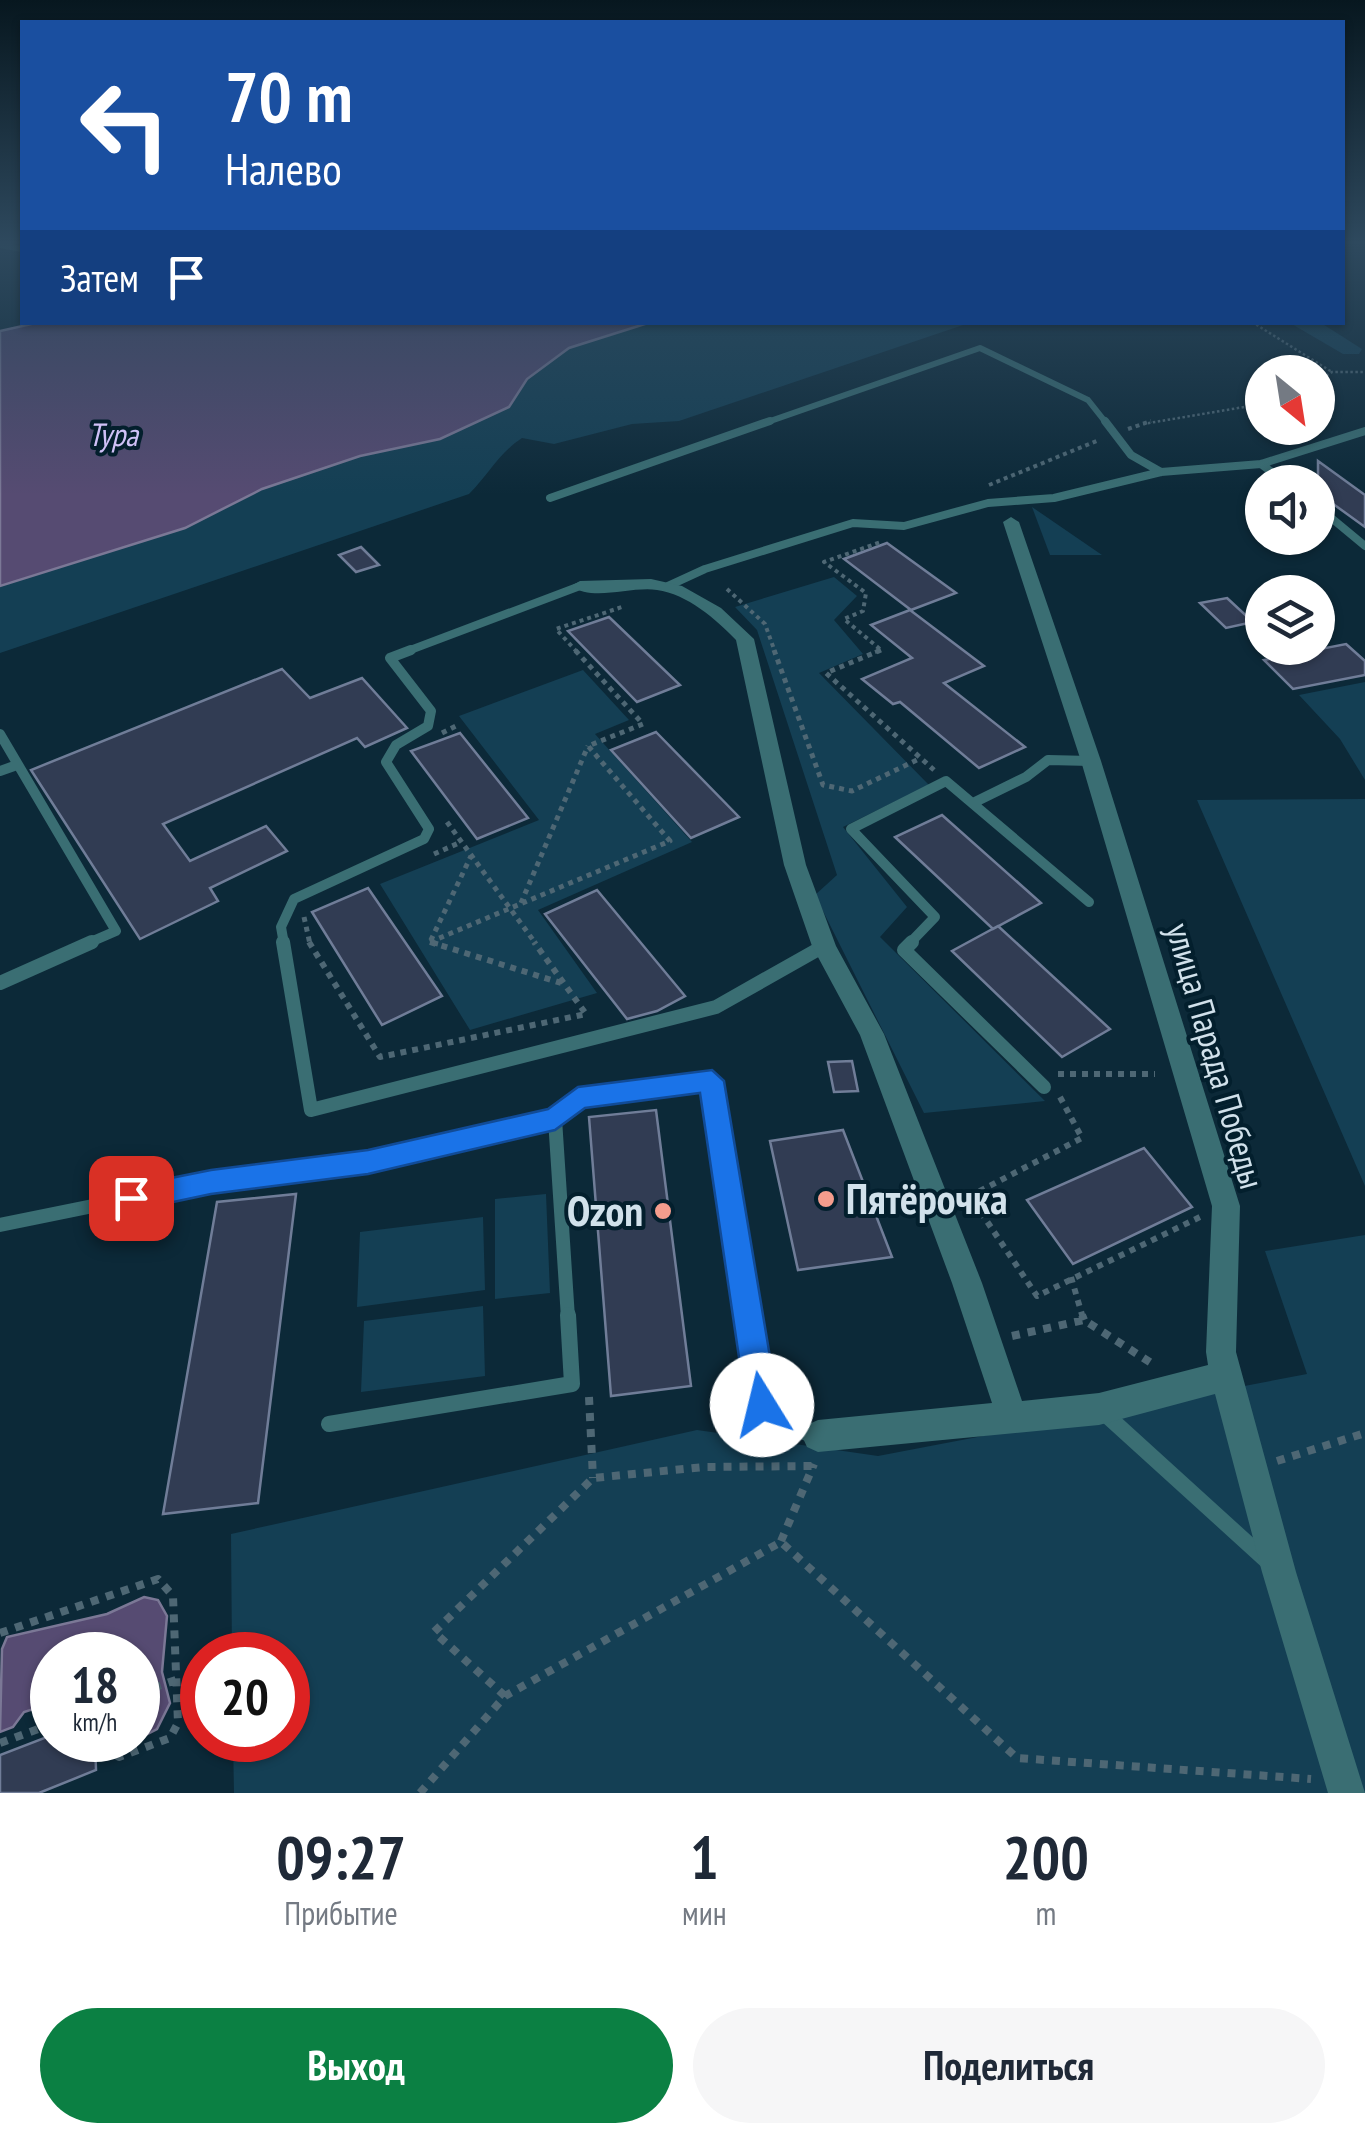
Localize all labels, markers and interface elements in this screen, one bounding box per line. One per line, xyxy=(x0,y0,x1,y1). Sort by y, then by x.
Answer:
text: 70 m xyxy=(225,51,353,141)
icon: left xyxy=(60,60,190,190)
text: Налево xyxy=(225,139,342,197)
icon: arrive xyxy=(159,250,214,305)
text: Затем xyxy=(60,253,139,302)
north arrow xyxy=(1245,355,1335,445)
map controls xyxy=(1245,355,1335,665)
water label: Тура xyxy=(88,413,140,455)
button: sound xyxy=(1245,465,1335,555)
button: layers xyxy=(1245,575,1335,665)
street label: улица Парада Победы xyxy=(1156,918,1276,1194)
pin xyxy=(89,1156,174,1241)
icon: arrive xyxy=(104,1171,159,1226)
place label: Пятёрочка xyxy=(846,1171,1008,1226)
place label: Ozon xyxy=(567,1183,643,1238)
marker: Пятёрочка xyxy=(815,1188,837,1210)
marker: Ozon xyxy=(652,1200,674,1222)
position arrow xyxy=(710,1353,814,1457)
speed limit sign: 20 xyxy=(180,1632,310,1762)
text: 18 xyxy=(71,1652,119,1717)
text: km/h xyxy=(73,1706,117,1738)
text: 09:27 xyxy=(276,1818,406,1896)
text: 1 xyxy=(690,1818,719,1896)
text: 200 xyxy=(1003,1818,1089,1896)
text: Прибытие xyxy=(284,1892,398,1934)
text: мин xyxy=(682,1892,727,1934)
text: m xyxy=(1035,1892,1056,1934)
button: Выход xyxy=(40,2008,673,2123)
button: Поделиться xyxy=(693,2008,1325,2123)

